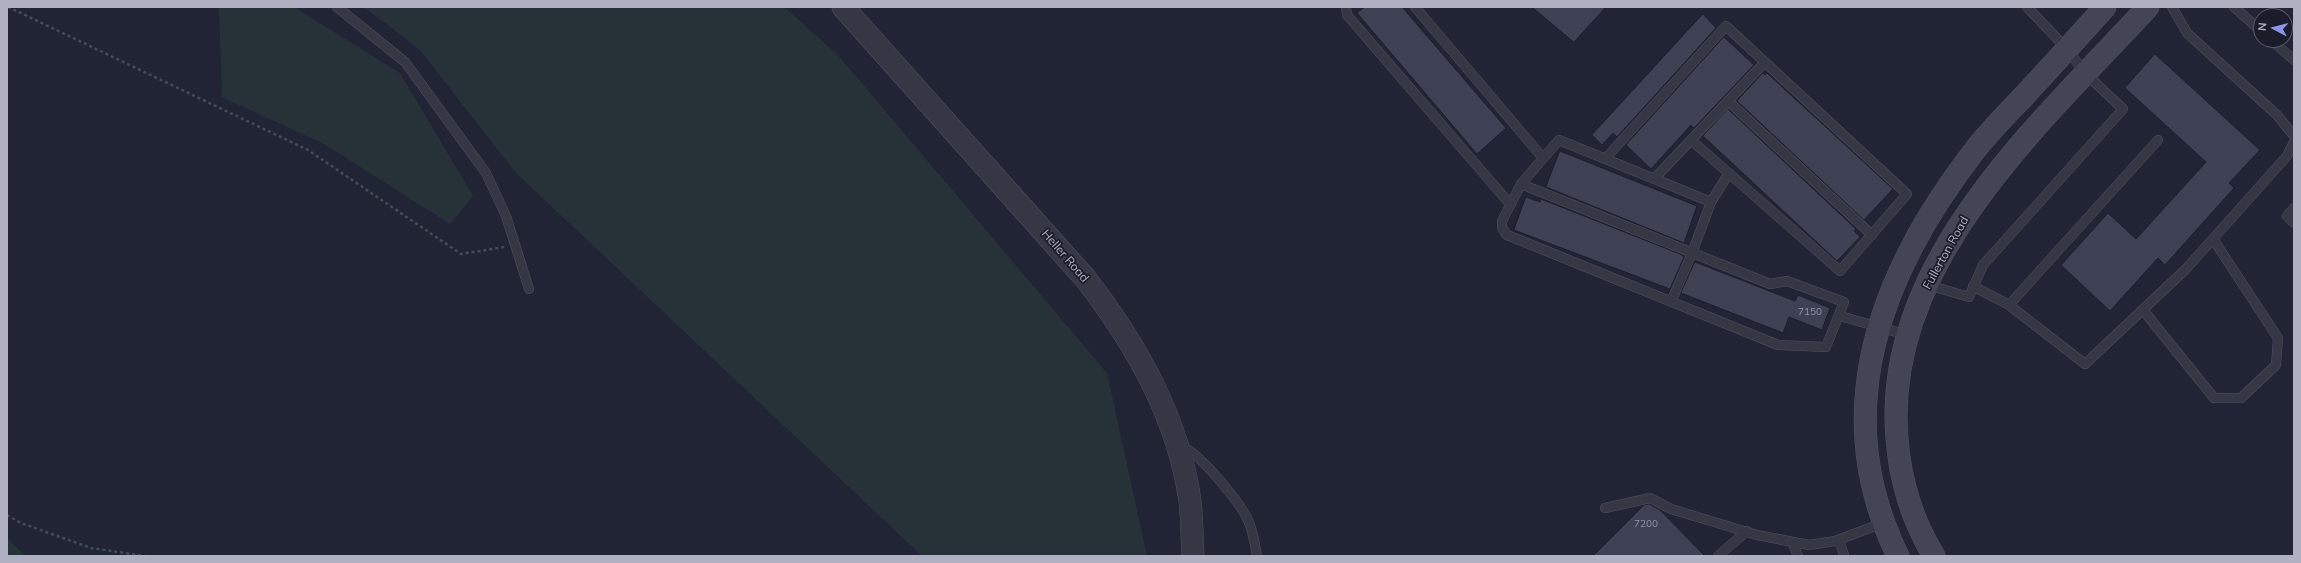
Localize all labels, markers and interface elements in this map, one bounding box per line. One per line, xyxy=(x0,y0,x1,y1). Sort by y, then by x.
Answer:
north arrow xyxy=(2253,8,2293,48)
text: N xyxy=(2255,22,2270,32)
street label: Fullerton Road xyxy=(1920,214,1972,292)
street label: Heller Road xyxy=(1038,227,1092,285)
house number: 7150 xyxy=(1798,306,1822,318)
house number: 7200 xyxy=(1634,518,1658,530)

